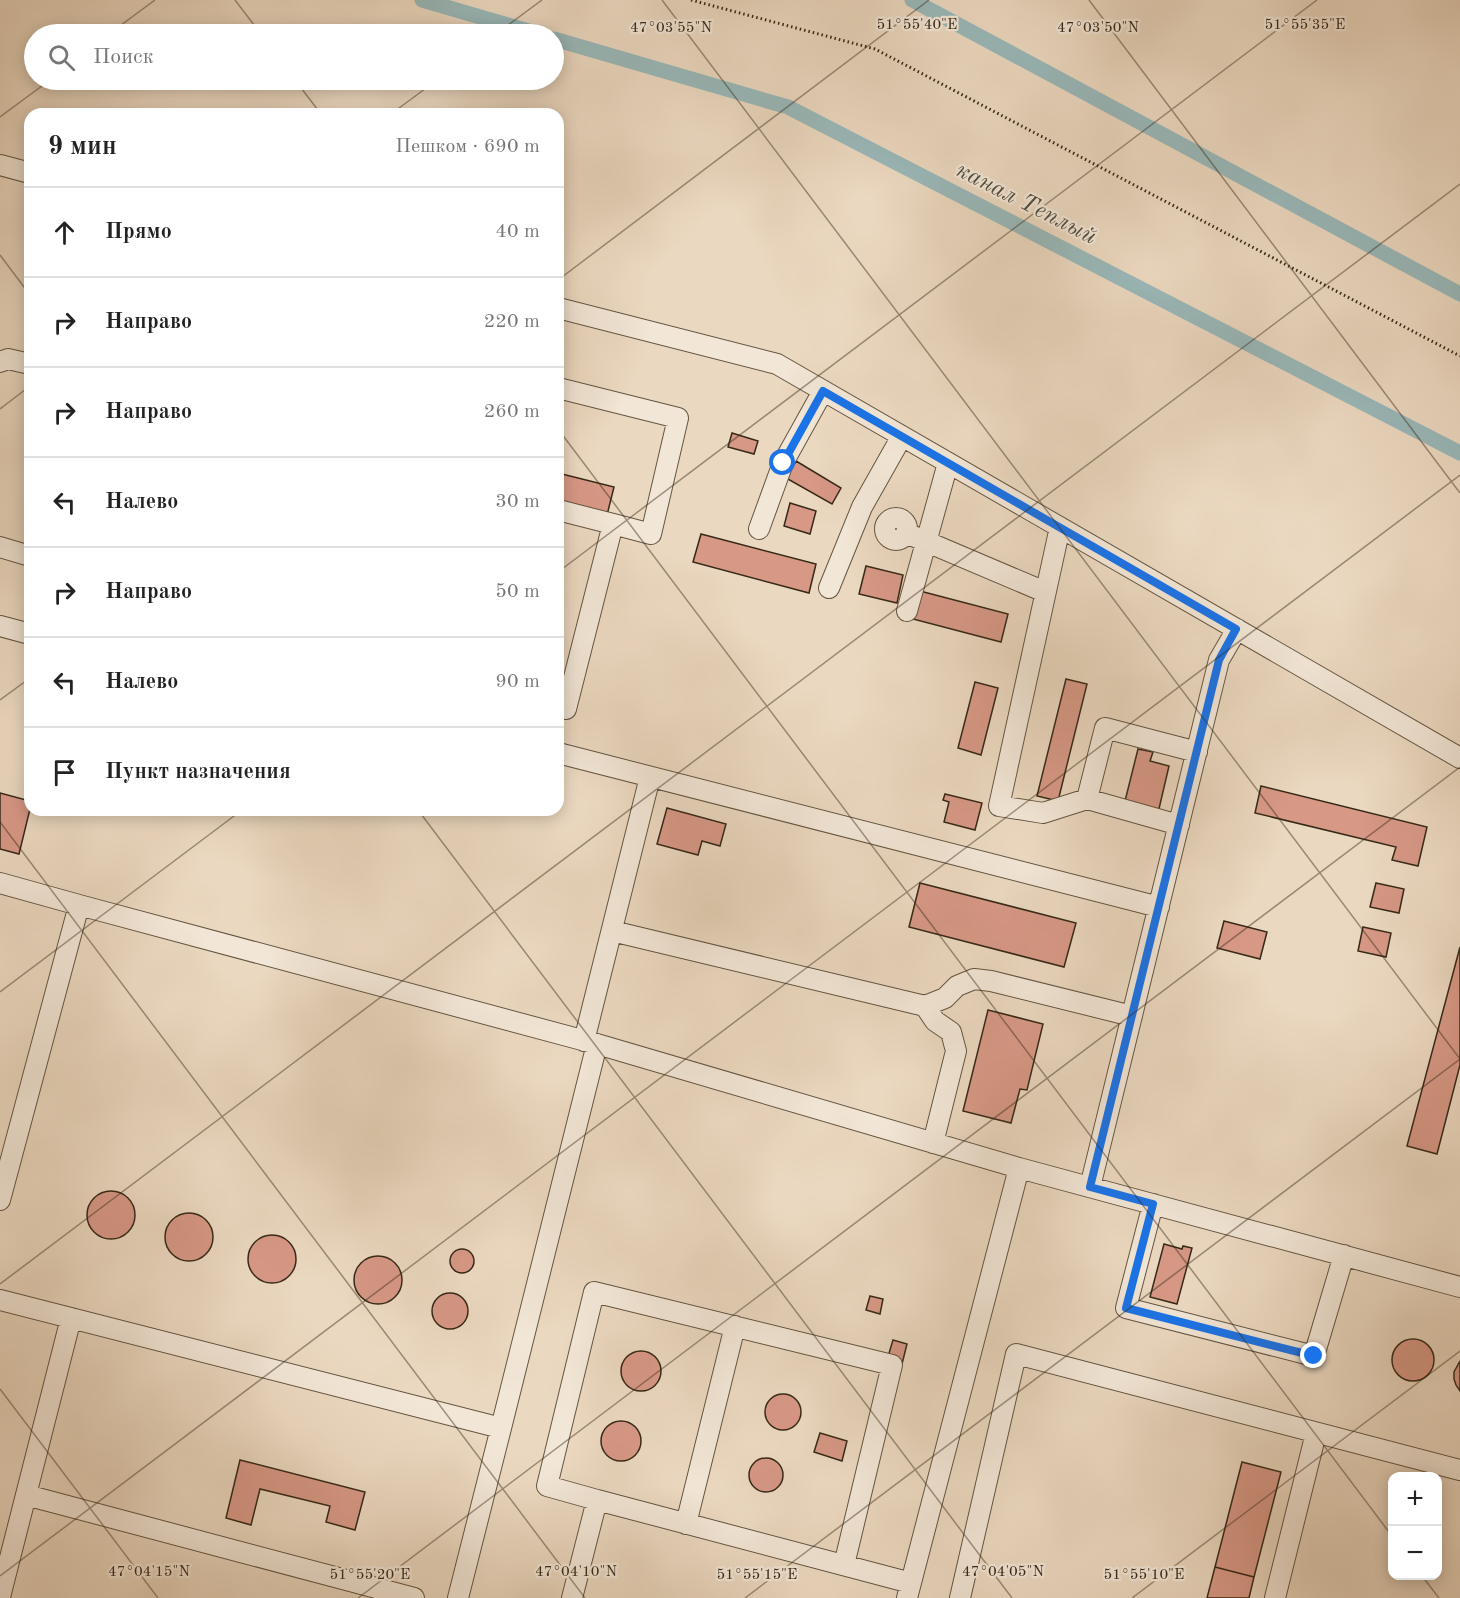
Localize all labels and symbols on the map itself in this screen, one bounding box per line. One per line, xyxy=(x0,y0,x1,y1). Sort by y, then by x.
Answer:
text: 51°55'40"E xyxy=(877,18,957,33)
text: 51°55'35"E xyxy=(1265,18,1345,33)
text: 47°03'55"N xyxy=(630,21,712,36)
text: 47°03'50"N xyxy=(1057,21,1139,36)
water label: канал Теплый xyxy=(952,158,1100,250)
route start xyxy=(769,449,795,475)
route end xyxy=(1300,1342,1326,1368)
text: 47°04'15"N xyxy=(108,1565,190,1580)
text: 47°04'10"N xyxy=(535,1565,617,1580)
text: 47°04'05"N xyxy=(962,1565,1044,1580)
text: 51°55'20"E xyxy=(330,1568,410,1583)
text: 51°55'15"E xyxy=(717,1568,797,1583)
text: 51°55'10"E xyxy=(1104,1568,1184,1583)

